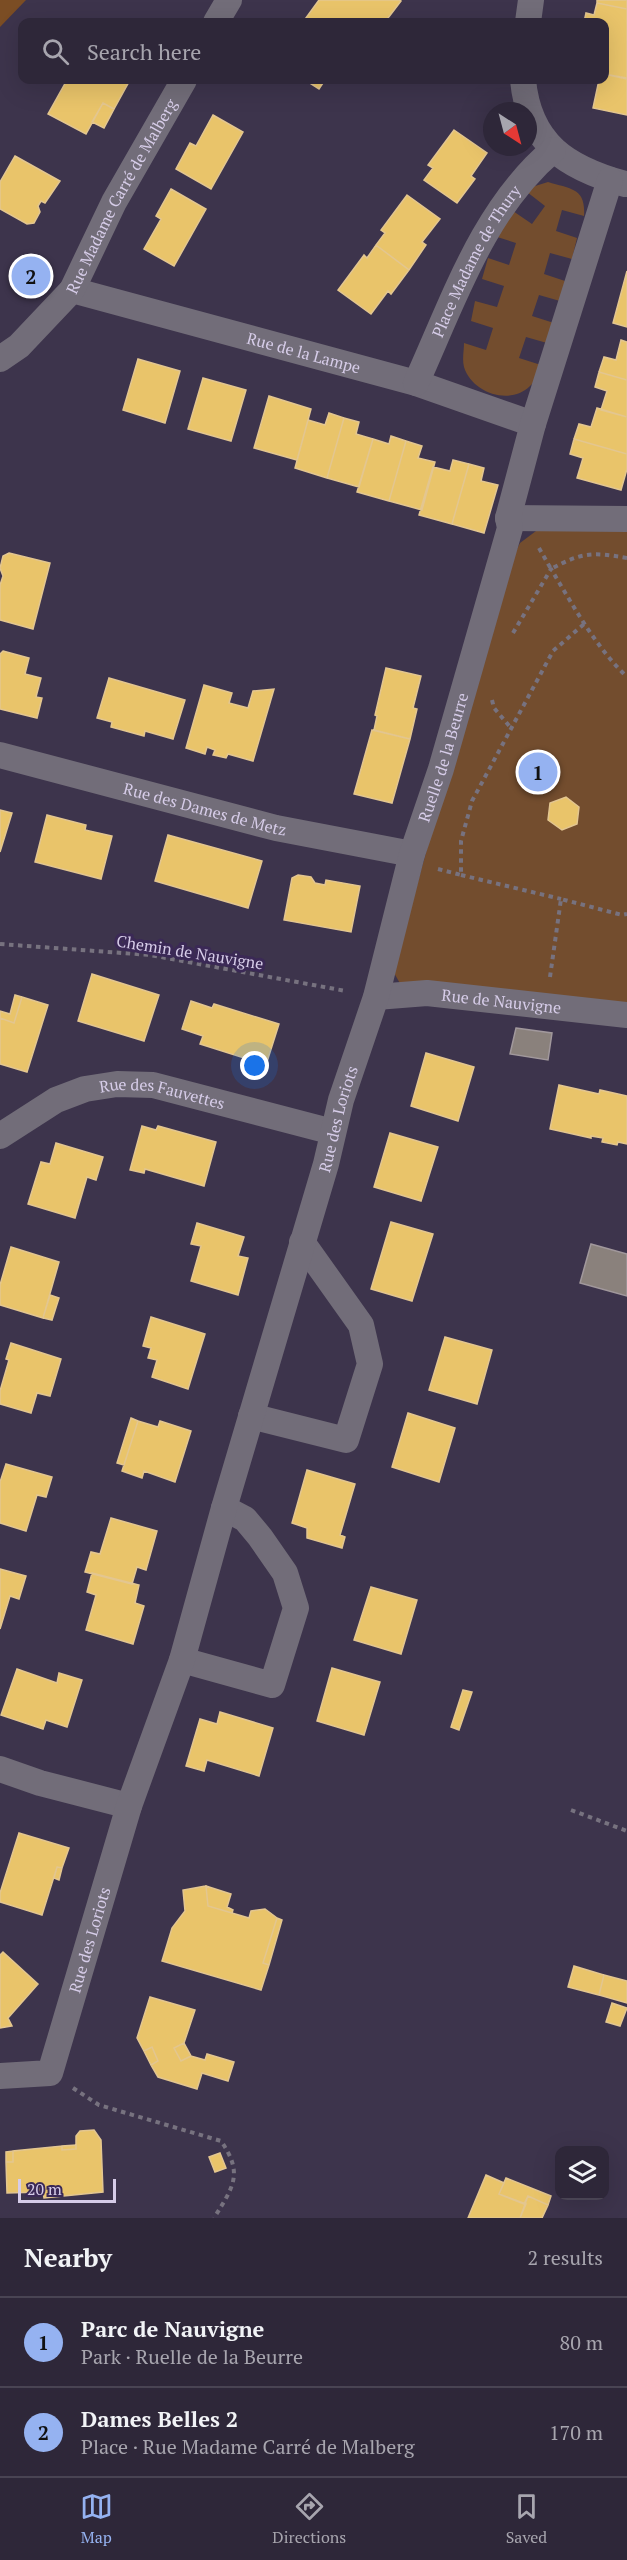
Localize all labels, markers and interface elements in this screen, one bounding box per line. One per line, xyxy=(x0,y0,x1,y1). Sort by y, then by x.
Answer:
search box xyxy=(18,18,609,84)
icon: search xyxy=(39,35,72,68)
text: Search here xyxy=(87,37,201,66)
street label: Rue Madame Carré de Malberg xyxy=(61,94,182,297)
north arrow xyxy=(483,102,537,156)
street label: Place Madame de Thury xyxy=(426,180,526,341)
pin: 2 xyxy=(12,254,51,298)
street label: Rue de la Lampe xyxy=(244,327,363,378)
street label: Ruelle de la Beurre xyxy=(413,690,473,825)
pin: 1 xyxy=(518,750,558,794)
street label: Rue des Dames de Metz xyxy=(121,777,288,841)
street label: Chemin de Nauvigne xyxy=(115,930,265,974)
street label: Rue de Nauvigne xyxy=(440,984,562,1019)
your location xyxy=(240,1051,269,1080)
street label: Rue des Loriots xyxy=(313,1063,363,1175)
street label: Rue des Fauvettes xyxy=(98,1073,227,1114)
street label: Rue des Loriots xyxy=(63,1884,115,1995)
map controls xyxy=(555,2146,609,2200)
button: layers xyxy=(555,2146,609,2200)
scale bar xyxy=(18,2176,116,2204)
text: 20 m xyxy=(27,2178,62,2200)
text: Nearby xyxy=(24,2240,112,2274)
text: 2 results xyxy=(528,2244,603,2271)
text: Parc de Nauvigne xyxy=(81,2314,264,2343)
text: 1 xyxy=(38,2329,49,2356)
text: 80 m xyxy=(560,2329,603,2356)
text: Park · Ruelle de la Beurre xyxy=(81,2343,303,2370)
text: Dames Belles 2 xyxy=(81,2404,238,2433)
text: 2 xyxy=(38,2419,49,2446)
text: 170 m xyxy=(549,2419,603,2446)
text: Place · Rue Madame Carré de Malberg xyxy=(81,2433,414,2460)
tab: Map xyxy=(80,2490,113,2548)
tab: Directions xyxy=(272,2490,346,2548)
tab: Saved xyxy=(506,2490,547,2548)

